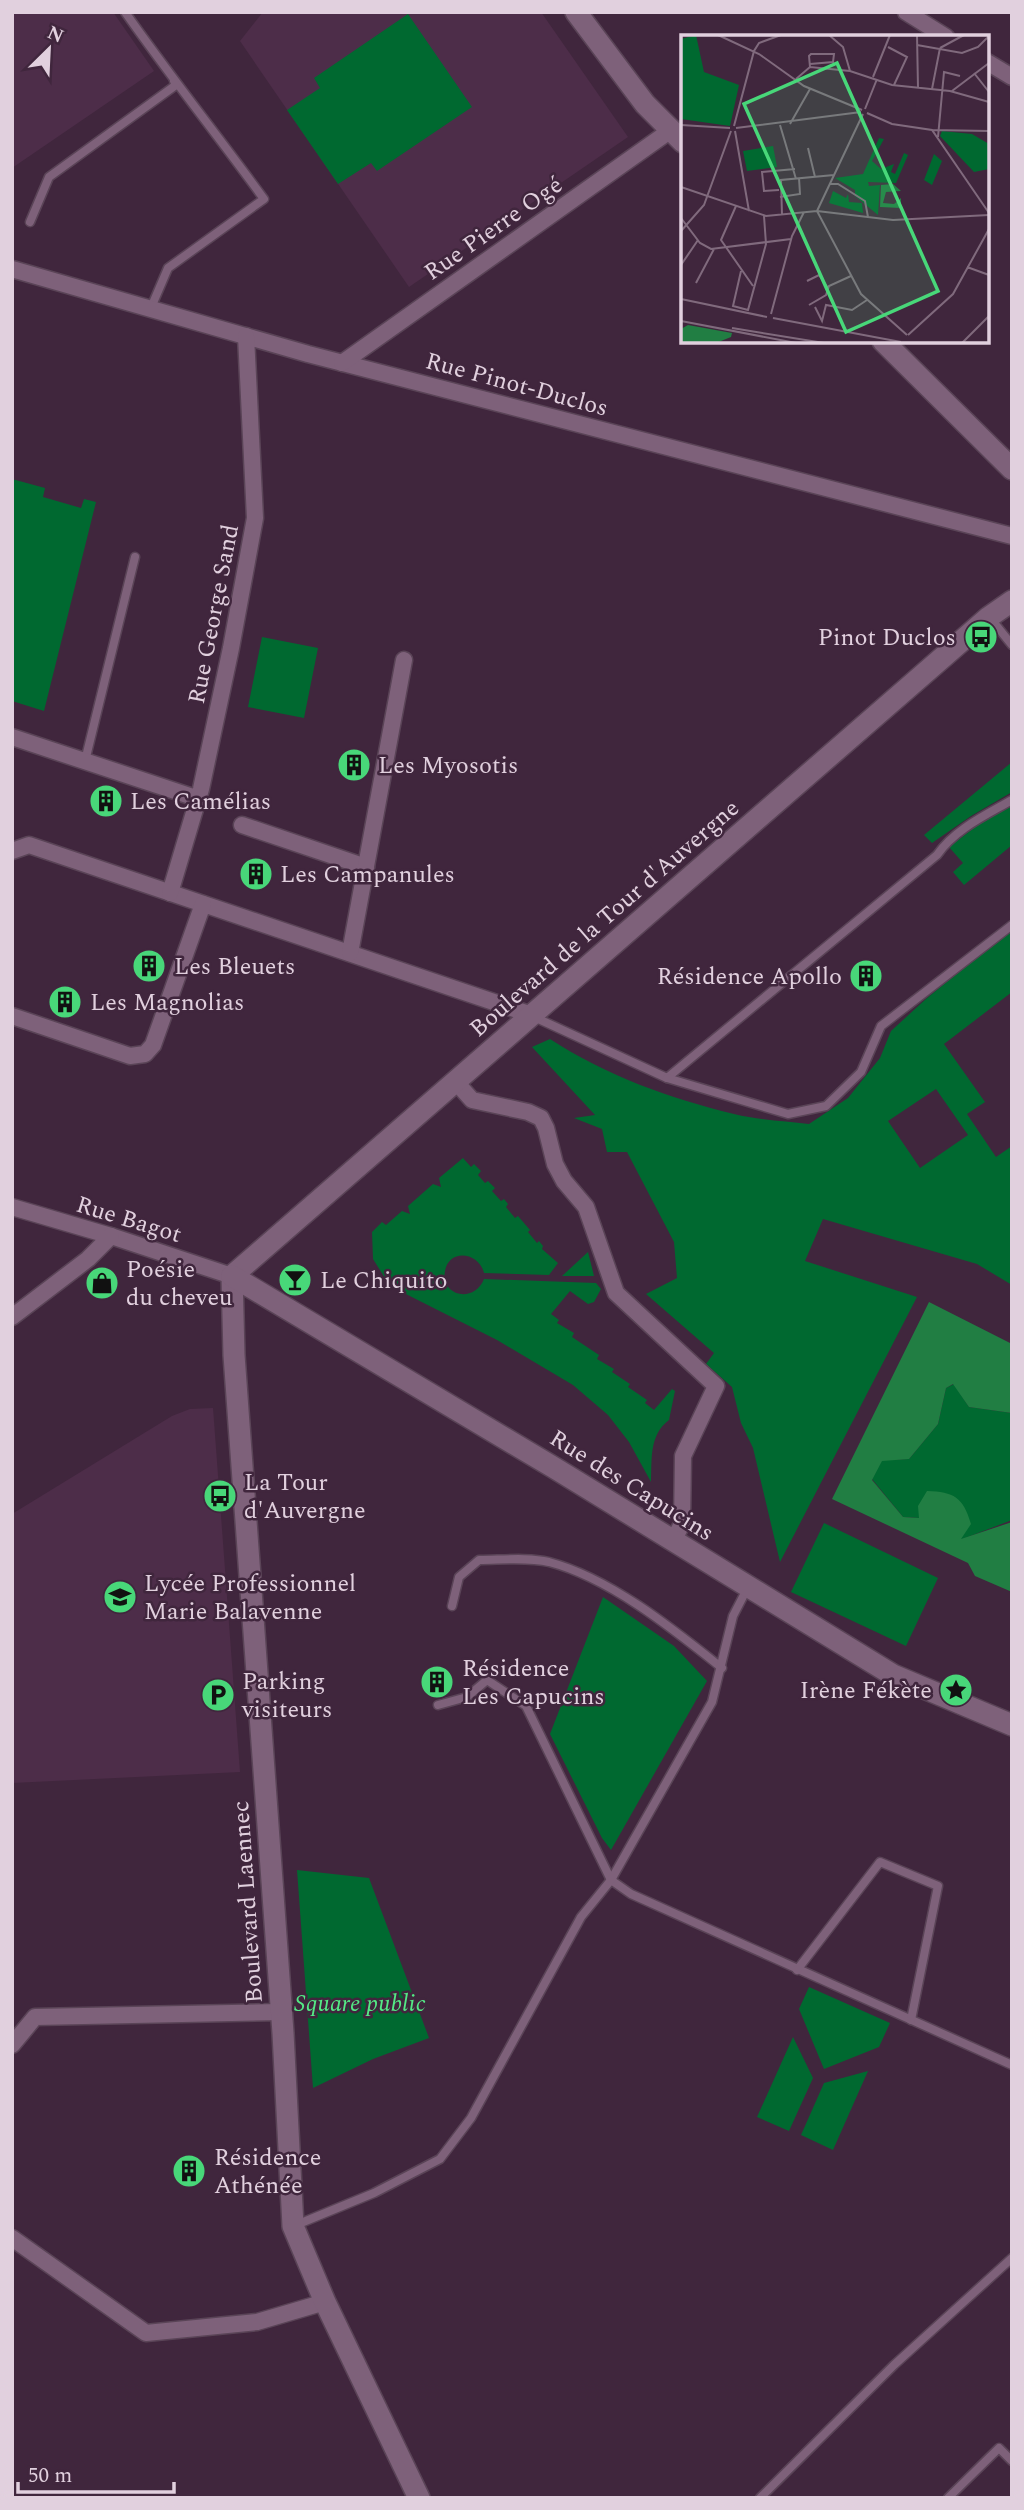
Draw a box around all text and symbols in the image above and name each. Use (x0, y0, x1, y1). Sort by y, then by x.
north arrow (14, 14, 84, 84)
text: N (42, 18, 68, 51)
inset map (681, 35, 989, 343)
street label: Rue Pierre Ogé (417, 168, 570, 290)
street label: Rue Pinot-Duclos (421, 343, 612, 427)
street label: Rue George Sand (179, 521, 249, 707)
bus stop icon: Pinot Duclos (962, 618, 1000, 656)
place label: Pinot Duclos (818, 620, 956, 656)
building icon: Les Myosotis (335, 746, 373, 784)
place label: Les Myosotis (378, 748, 518, 784)
building icon: Les Camélias (87, 782, 125, 820)
place label: Les Camélias (130, 784, 271, 820)
street label: Boulevard de la Tour d'Auvergne (462, 791, 748, 1046)
building icon: Les Campanules (237, 855, 275, 893)
place label: Les Campanules (280, 857, 455, 893)
building icon: Les Bleuets (130, 947, 168, 985)
place label: Les Bleuets (174, 949, 295, 985)
building icon: Résidence Apollo (847, 957, 885, 995)
place label: Résidence Apollo (657, 959, 842, 995)
building icon: Les Magnolias (46, 983, 84, 1021)
place label: Les Magnolias (90, 985, 244, 1021)
street label: Rue Bagot (71, 1187, 186, 1253)
place label: Poésie du cheveu (126, 1252, 233, 1316)
bar icon: Le Chiquito (276, 1261, 314, 1299)
place label: Le Chiquito (320, 1263, 447, 1299)
shop icon: Poésie du cheveu (83, 1264, 121, 1302)
street label: Rue des Capucins (542, 1421, 721, 1551)
place label: La Tour d'Auvergne (244, 1465, 366, 1529)
bus stop icon: La Tour d'Auvergne (201, 1477, 239, 1515)
place label: Lycée Professionnel Marie Balavenne (144, 1566, 356, 1630)
school or university icon: Lycée Professionnel Marie Balavenne (101, 1578, 139, 1616)
place label: Résidence Les Capucins (462, 1651, 605, 1715)
building icon: Résidence Les Capucins (418, 1663, 456, 1701)
place label: Parking visiteurs (241, 1664, 332, 1728)
place icon: Irène Fékète (937, 1671, 975, 1709)
place label: Irène Fékète (800, 1673, 932, 1709)
parking icon: Parking visiteurs (199, 1676, 237, 1714)
street label: Boulevard Laennec (223, 1799, 273, 2004)
park label: Square public (294, 1986, 426, 2022)
place label: Résidence Athénée (214, 2140, 321, 2204)
building icon: Résidence Athénée (170, 2152, 208, 2190)
scale bar (18, 2450, 173, 2494)
text: 50 m (28, 2460, 72, 2492)

